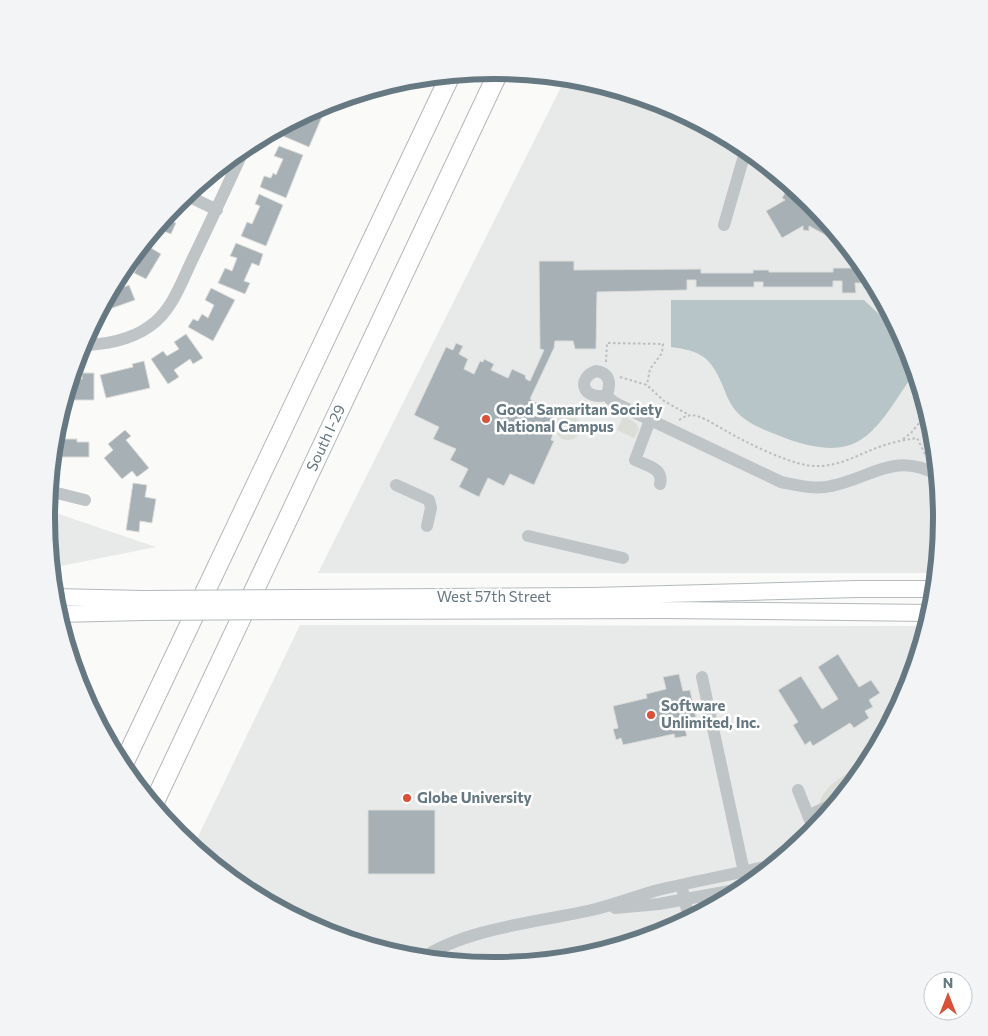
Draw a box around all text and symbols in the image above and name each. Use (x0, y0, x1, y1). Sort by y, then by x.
place label: Good Samaritan Society National Campus (496, 400, 663, 435)
street label: South I-29 (302, 401, 348, 474)
marker: Good Samaritan Society National Campus (480, 413, 492, 425)
street label: West 57th Street (437, 587, 551, 605)
place label: Software Unlimited, Inc. (661, 696, 760, 731)
marker: Software Unlimited, Inc. (645, 709, 657, 721)
place label: Globe University (417, 788, 533, 806)
marker: Globe University (401, 792, 413, 804)
north arrow (923, 971, 973, 1021)
text: N (943, 974, 953, 991)

